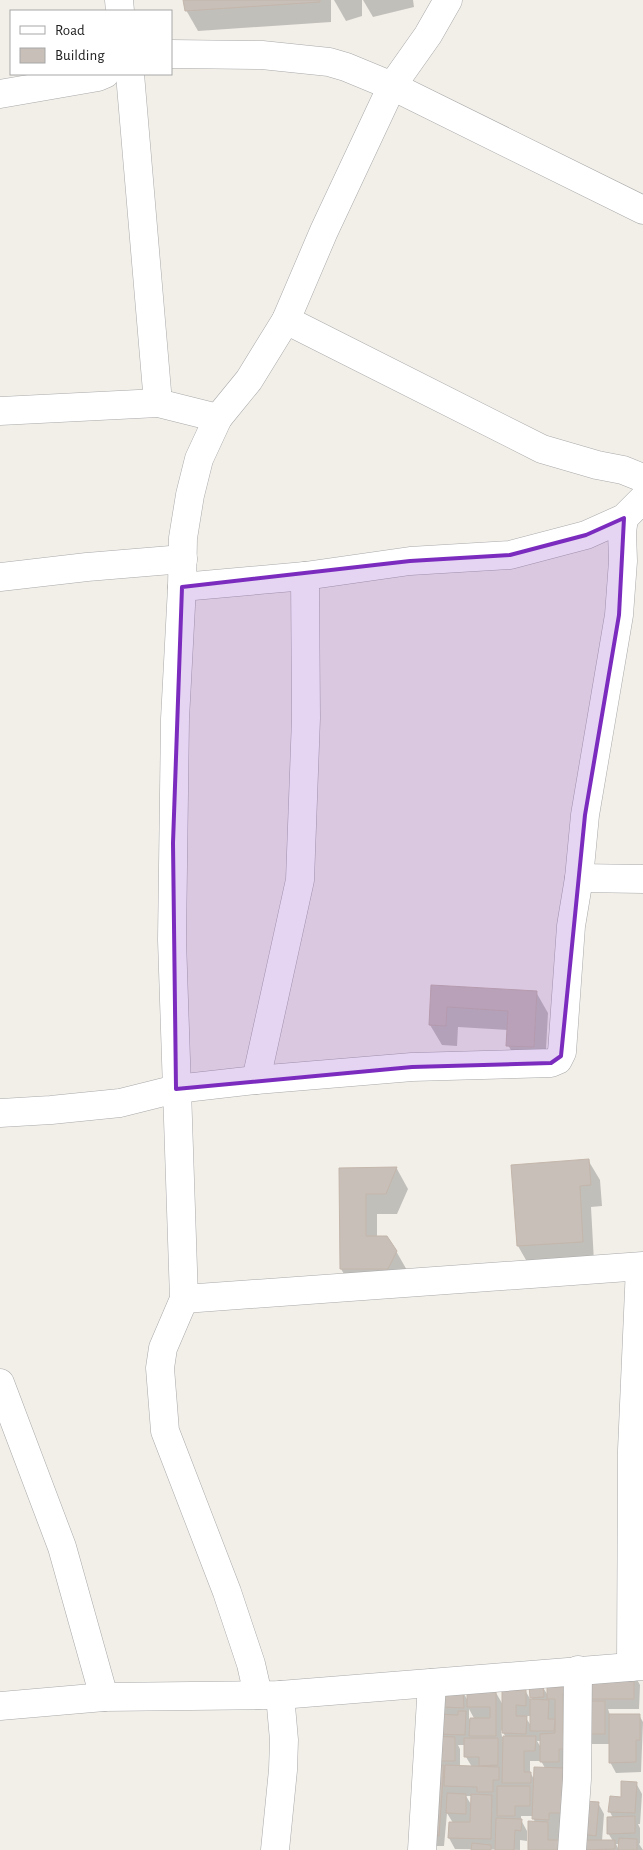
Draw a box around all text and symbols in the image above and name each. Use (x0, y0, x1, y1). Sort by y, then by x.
legend (10, 10, 172, 75)
text: Road (55, 23, 85, 38)
text: Building (55, 48, 105, 63)

